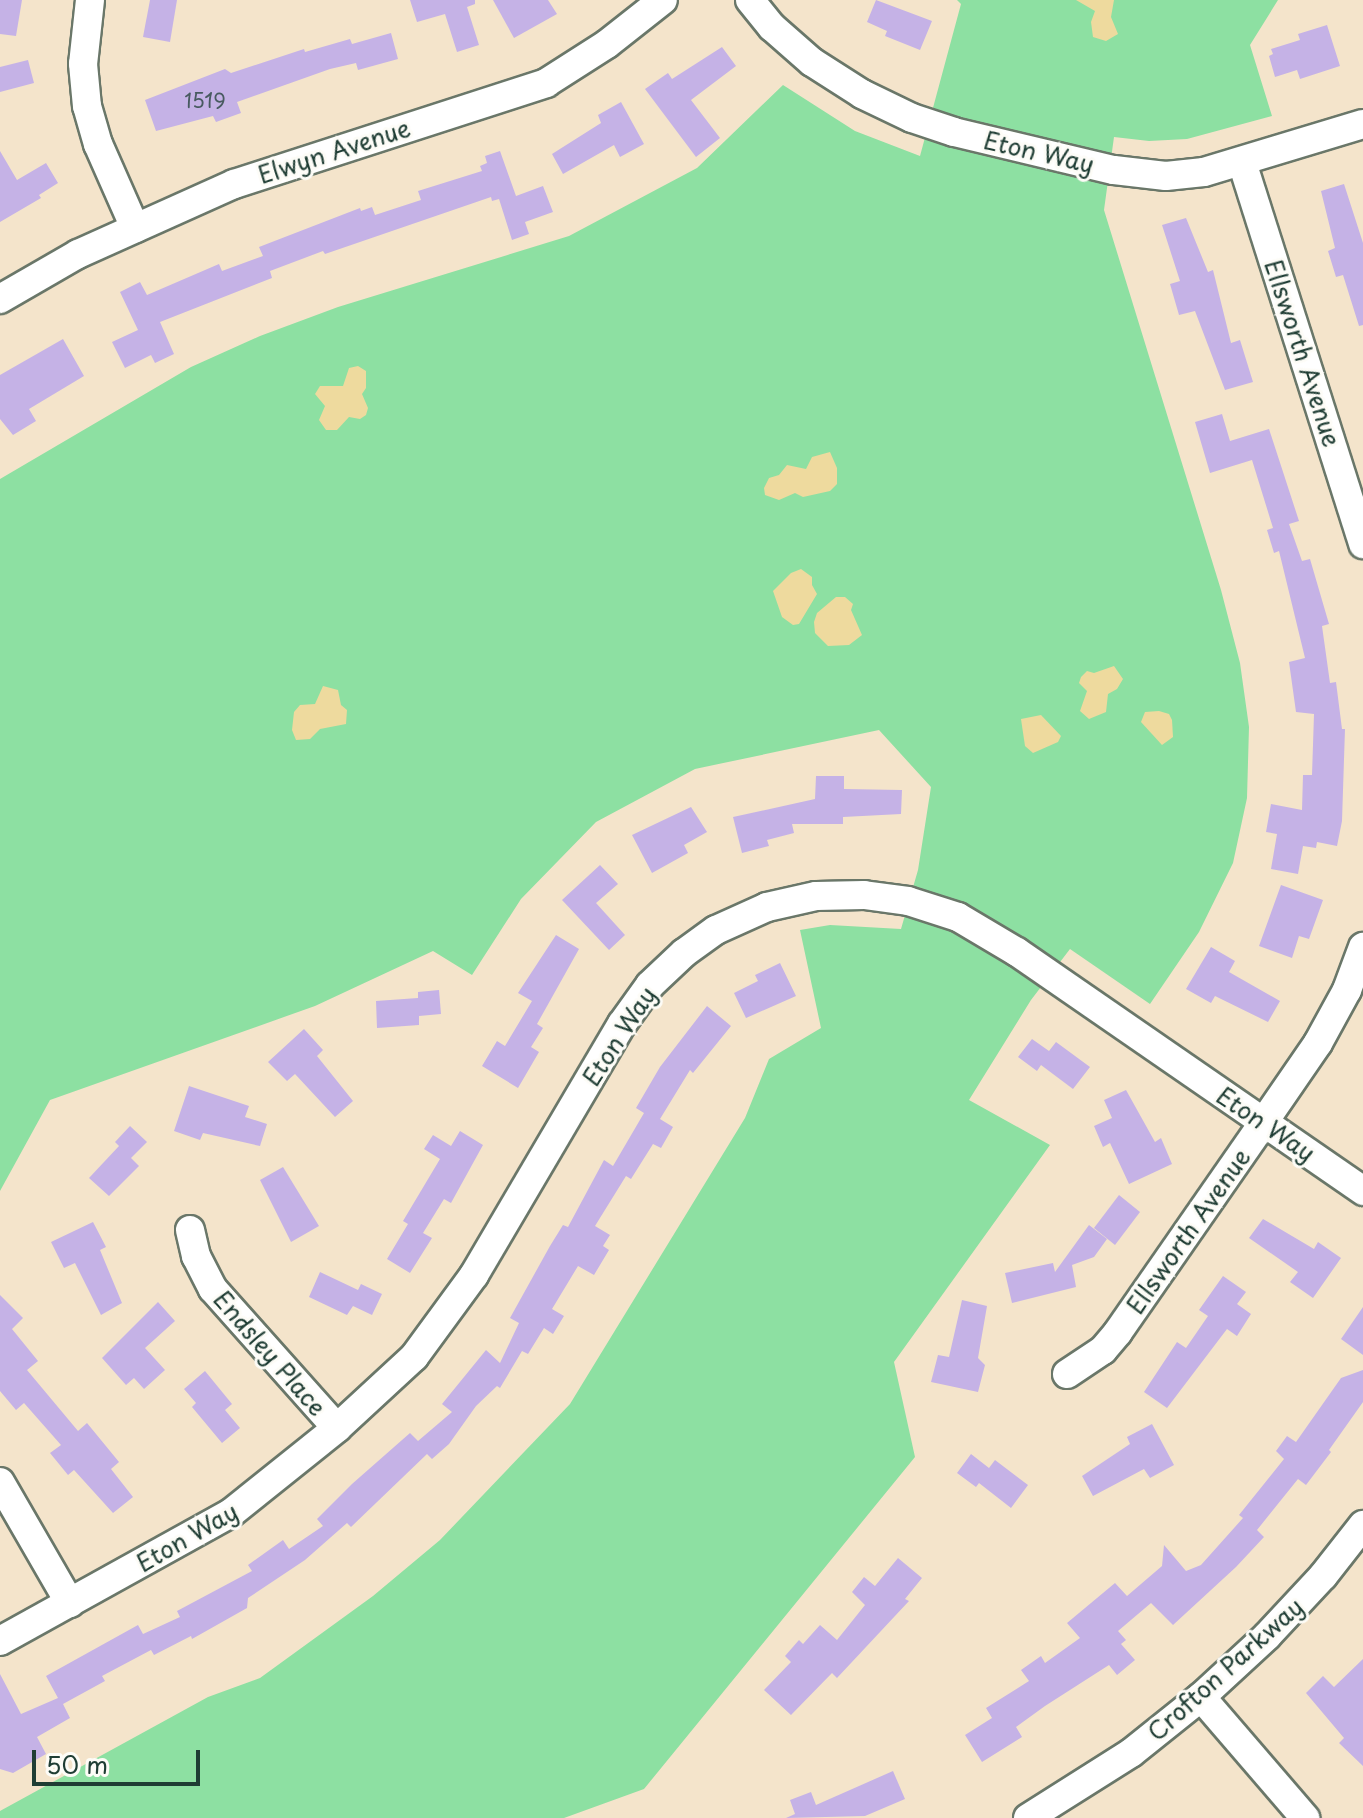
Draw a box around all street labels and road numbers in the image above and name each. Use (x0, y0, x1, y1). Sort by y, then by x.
street label: Elwyn Avenue (254, 113, 414, 189)
street label: Eton Way (981, 125, 1097, 179)
street label: Ellsworth Avenue (1259, 255, 1347, 451)
street label: Eton Way (576, 981, 662, 1091)
street label: Eton Way (1211, 1081, 1321, 1167)
street label: Ellsworth Avenue (1120, 1142, 1256, 1320)
street label: Endsley Place (207, 1284, 333, 1422)
street label: Eton Way (131, 1497, 243, 1577)
street label: Crofton Parkway (1141, 1591, 1309, 1747)

